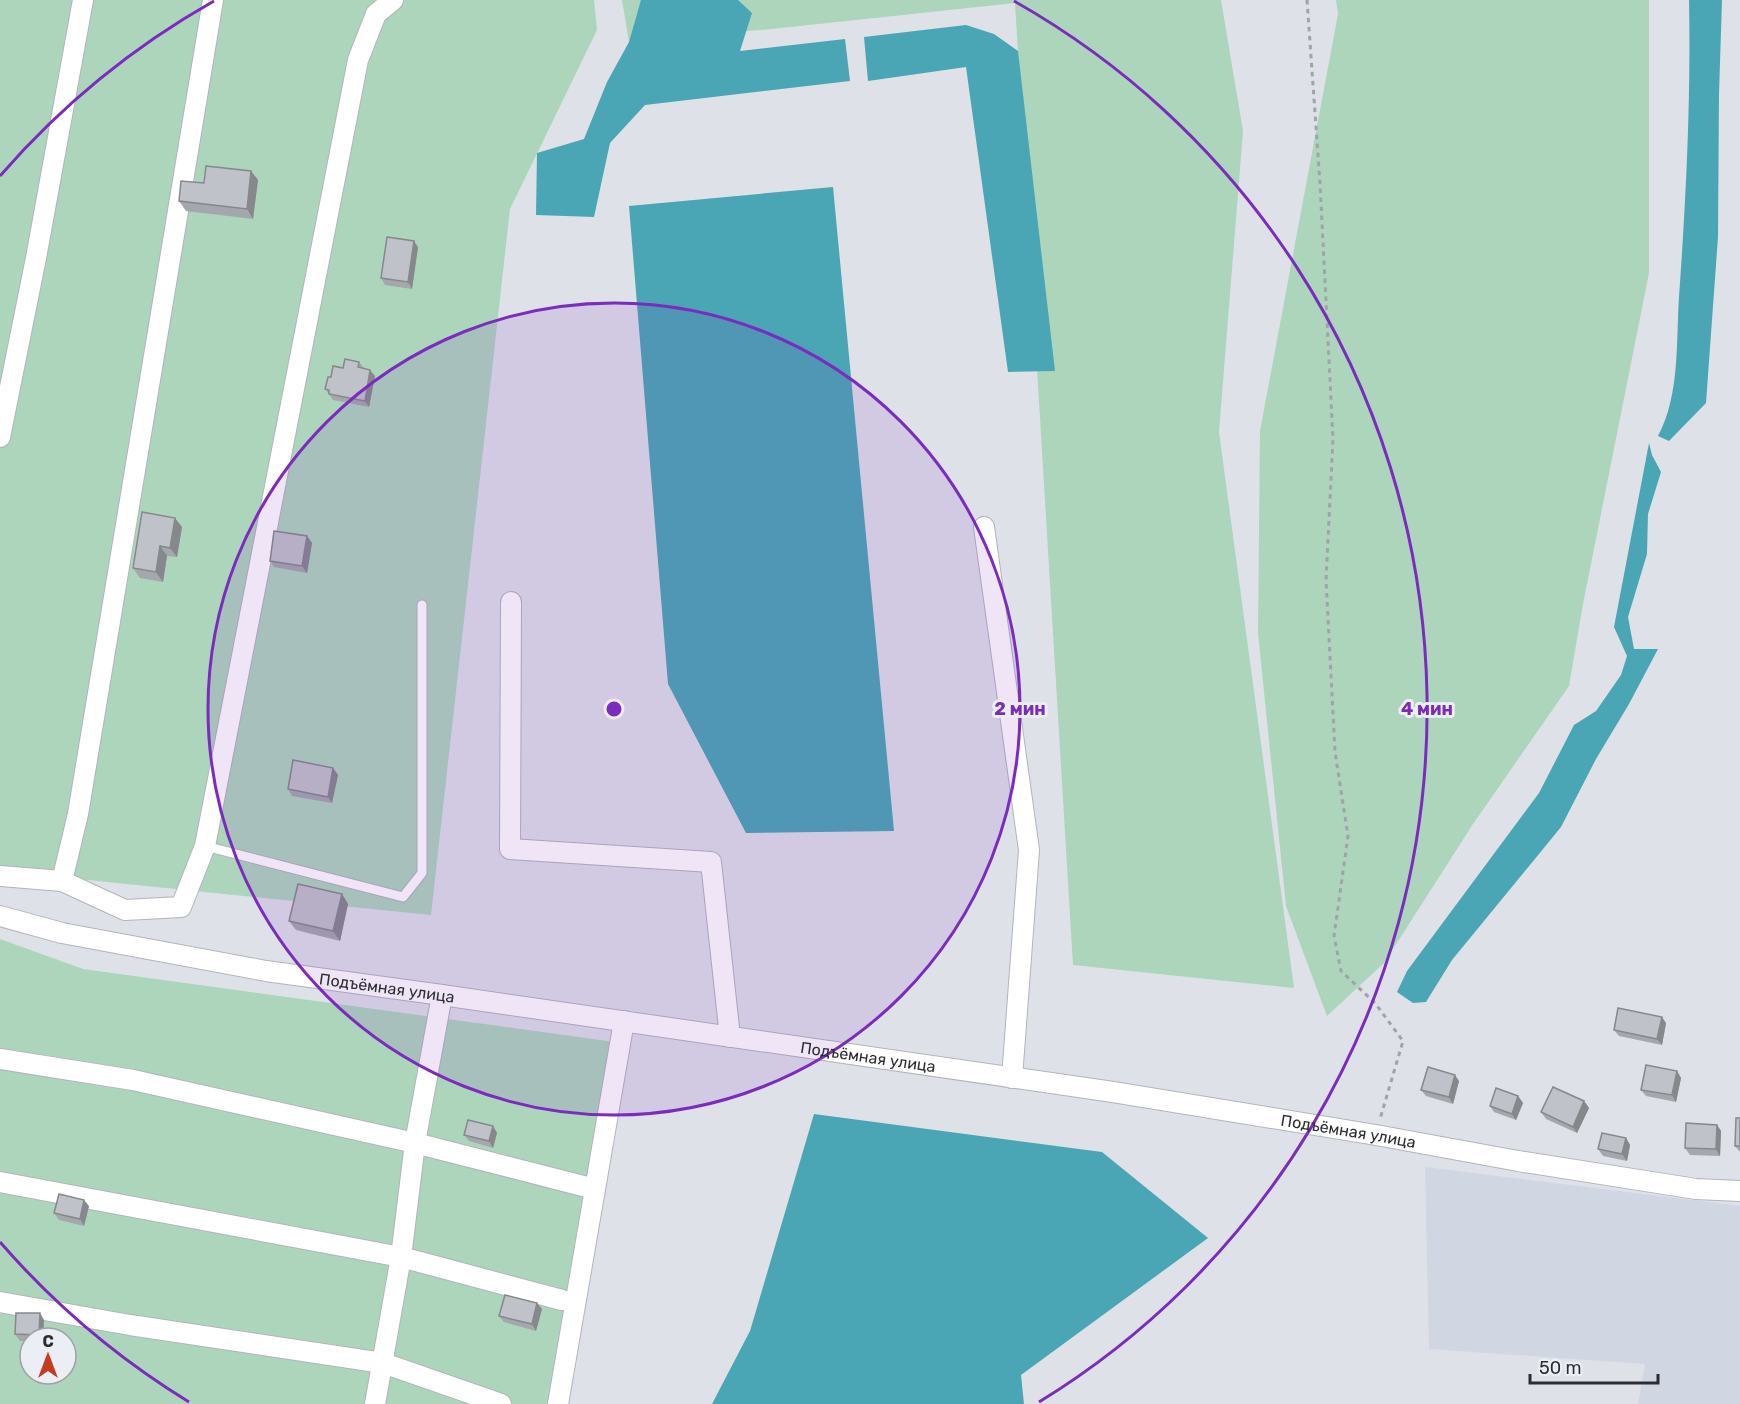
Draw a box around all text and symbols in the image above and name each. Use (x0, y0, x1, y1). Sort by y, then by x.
text: 2 мин (994, 698, 1046, 720)
text: 4 мин (1401, 698, 1453, 720)
centre of rings (604, 699, 624, 719)
street label: Подъёмная улица (318, 969, 456, 1007)
street label: Подъёмная улица (799, 1038, 937, 1076)
street label: Подъёмная улица (1279, 1111, 1417, 1152)
north arrow (18, 1326, 78, 1386)
text: С (42, 1332, 54, 1351)
scale bar (1530, 1347, 1658, 1385)
text: 50 m (1539, 1357, 1582, 1379)

